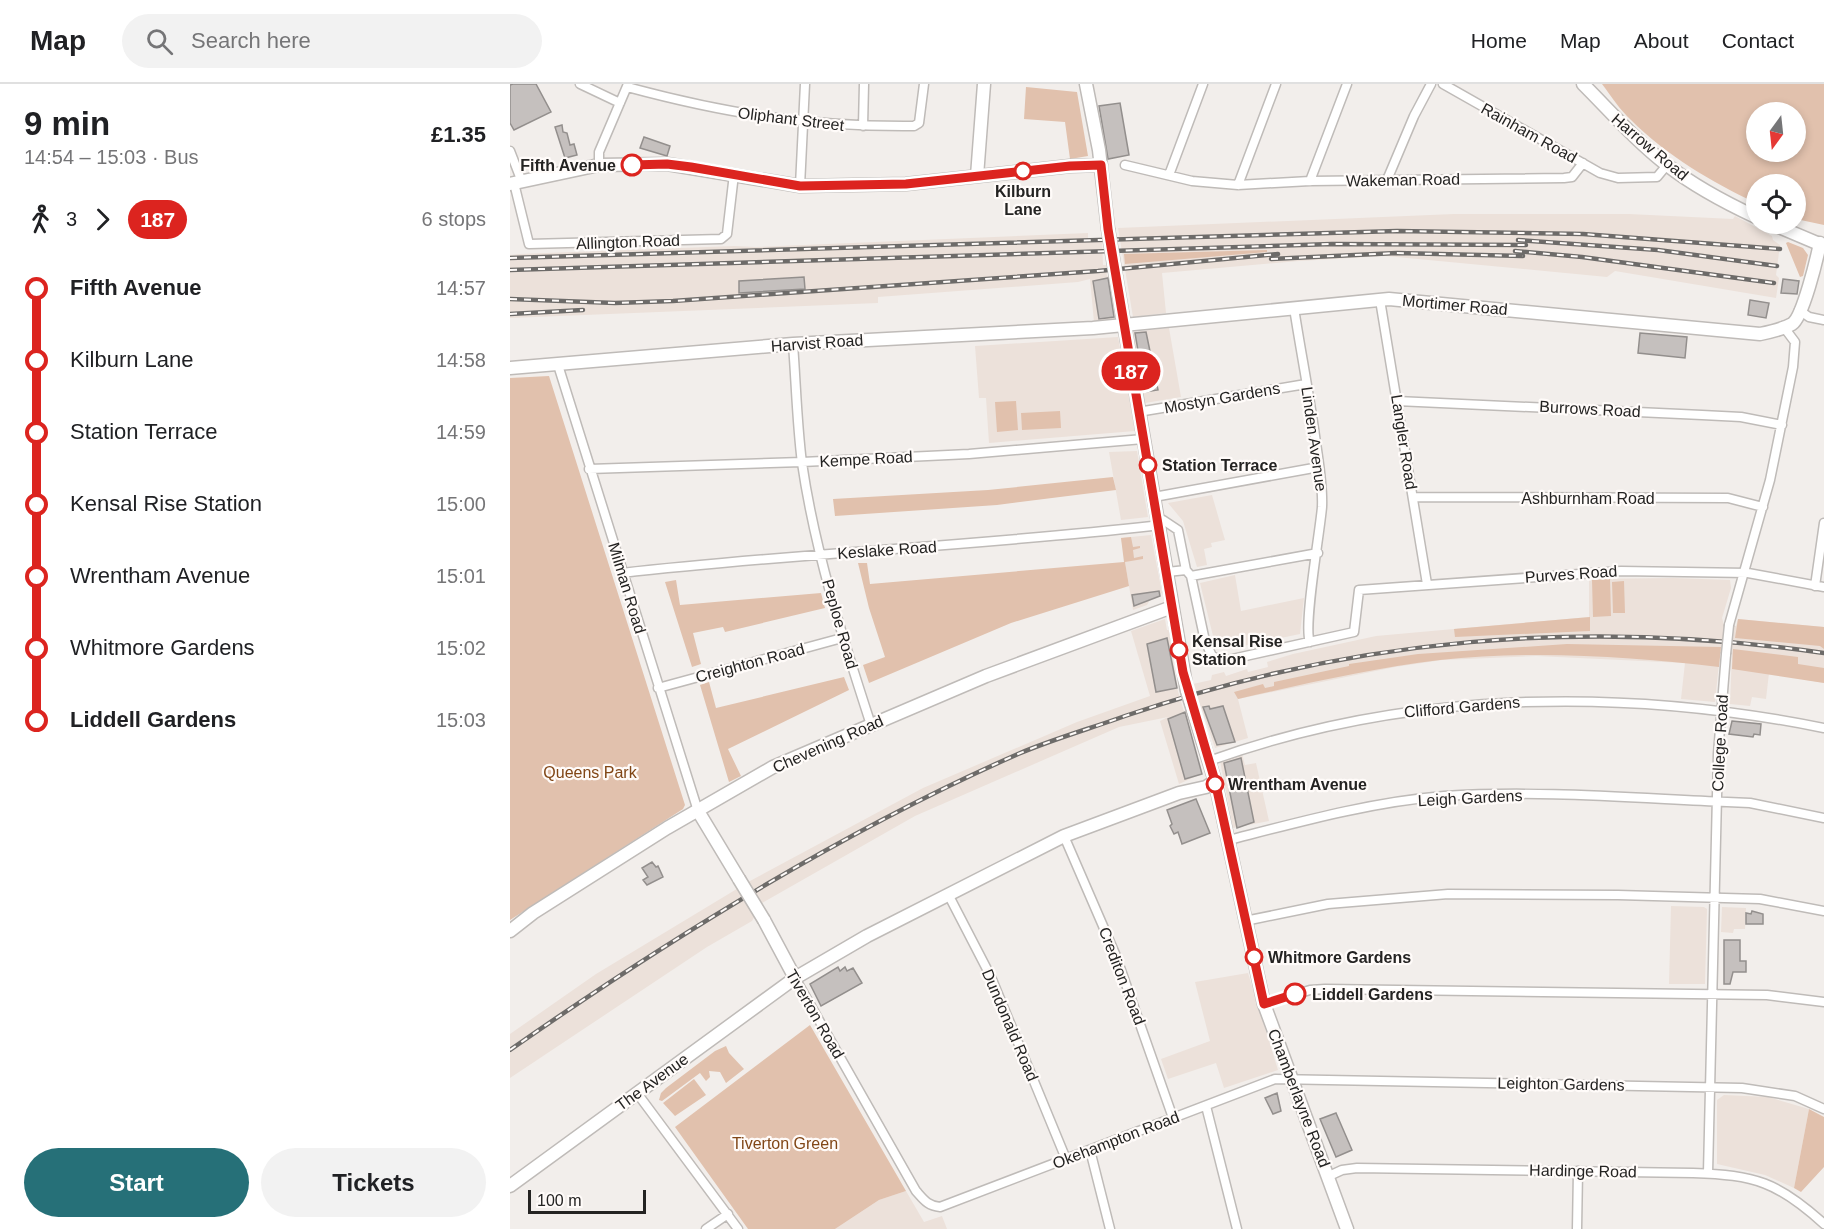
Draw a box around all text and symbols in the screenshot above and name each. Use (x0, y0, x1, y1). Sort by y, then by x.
search box (122, 14, 542, 68)
text: Map (30, 25, 86, 56)
icon: search (143, 25, 176, 58)
text: Search here (191, 28, 311, 53)
text: Home (1471, 29, 1527, 52)
text: Map (1560, 29, 1601, 52)
text: About (1634, 29, 1689, 52)
text: Contact (1722, 29, 1794, 52)
street label: Rainham Road (1478, 100, 1580, 166)
north arrow (1746, 102, 1806, 162)
map controls (1746, 102, 1806, 234)
street label: Oliphant Street (737, 104, 846, 134)
text: 9 min (24, 105, 110, 142)
street label: Harrow Road (1608, 110, 1692, 184)
text: £1.35 (431, 122, 486, 147)
text: 14:54 – 15:03 · Bus (24, 146, 199, 168)
marker: Fifth Avenue (621, 154, 643, 176)
place label: Fifth Avenue (520, 157, 616, 174)
marker: Kilburn Lane (1014, 162, 1032, 180)
street label: Wakeman Road (1346, 171, 1460, 189)
button: locate (1746, 174, 1806, 234)
place label: Kilburn Lane (995, 183, 1051, 218)
icon: walk (24, 203, 57, 236)
icon: forward (86, 203, 119, 236)
text: 3 (66, 208, 77, 230)
text: 187 (140, 208, 175, 231)
text: 6 stops (422, 208, 486, 230)
street label: Allington Road (576, 232, 680, 252)
text: Fifth Avenue (70, 275, 202, 300)
text: 14:57 (436, 277, 486, 299)
street label: Mortimer Road (1402, 292, 1508, 318)
street label: Harvist Road (770, 331, 864, 355)
text: Kilburn Lane (70, 347, 194, 372)
text: 14:58 (436, 349, 486, 371)
line badge: 187 (1096, 352, 1166, 390)
text: 187 (1113, 360, 1149, 383)
street label: Mostyn Gardens (1163, 379, 1281, 417)
street label: Linden Avenue (1298, 386, 1330, 493)
street label: Langler Road (1388, 393, 1420, 491)
street label: Burrows Road (1539, 398, 1641, 420)
text: Station Terrace (70, 419, 218, 444)
text: 14:59 (436, 421, 486, 443)
street label: Kempe Road (819, 448, 913, 470)
marker: Station Terrace (1139, 456, 1157, 474)
place label: Station Terrace (1162, 457, 1277, 474)
street label: Ashburnham Road (1521, 490, 1655, 507)
text: Kensal Rise Station (70, 491, 262, 516)
text: 15:00 (436, 493, 486, 515)
street label: Keslake Road (837, 538, 937, 562)
street label: Milman Road (605, 540, 649, 636)
street label: Purves Road (1524, 562, 1618, 586)
text: Wrentham Avenue (70, 563, 250, 588)
text: 15:01 (436, 565, 486, 587)
street label: Peploe Road (819, 577, 861, 671)
place label: Kensal Rise Station (1192, 633, 1283, 668)
text: Whitmore Gardens (70, 635, 255, 660)
text: 15:02 (436, 637, 486, 659)
street label: Creighton Road (694, 640, 806, 686)
marker: Kensal Rise Station (1170, 641, 1188, 659)
street label: Clifford Gardens (1403, 693, 1521, 721)
street label: College Road (1709, 694, 1731, 792)
text: Liddell Gardens (70, 707, 236, 732)
text: 15:03 (436, 709, 486, 731)
street label: Chevening Road (770, 712, 886, 776)
park label: Queens Park (543, 764, 638, 781)
marker: Wrentham Avenue (1206, 775, 1224, 793)
place label: Wrentham Avenue (1228, 776, 1367, 793)
street label: Leigh Gardens (1417, 787, 1523, 809)
street label: Crediton Road (1096, 925, 1148, 1027)
marker: Whitmore Gardens (1245, 948, 1263, 966)
place label: Whitmore Gardens (1268, 949, 1411, 966)
street label: Tiverton Road (783, 966, 847, 1062)
street label: Dundonald Road (979, 966, 1041, 1084)
marker: Liddell Gardens (1284, 983, 1306, 1005)
place label: Liddell Gardens (1312, 986, 1433, 1003)
street label: Chamberlayne Road (1265, 1026, 1333, 1170)
street label: The Avenue (613, 1050, 692, 1114)
street label: Leighton Gardens (1497, 1074, 1625, 1094)
street label: Okehampton Road (1050, 1108, 1182, 1172)
park label: Tiverton Green (732, 1135, 838, 1152)
button: Start (24, 1148, 249, 1217)
button: Tickets (261, 1148, 486, 1217)
street label: Hardinge Road (1529, 1162, 1637, 1180)
scale bar (528, 1187, 646, 1214)
text: 100 m (537, 1192, 581, 1209)

